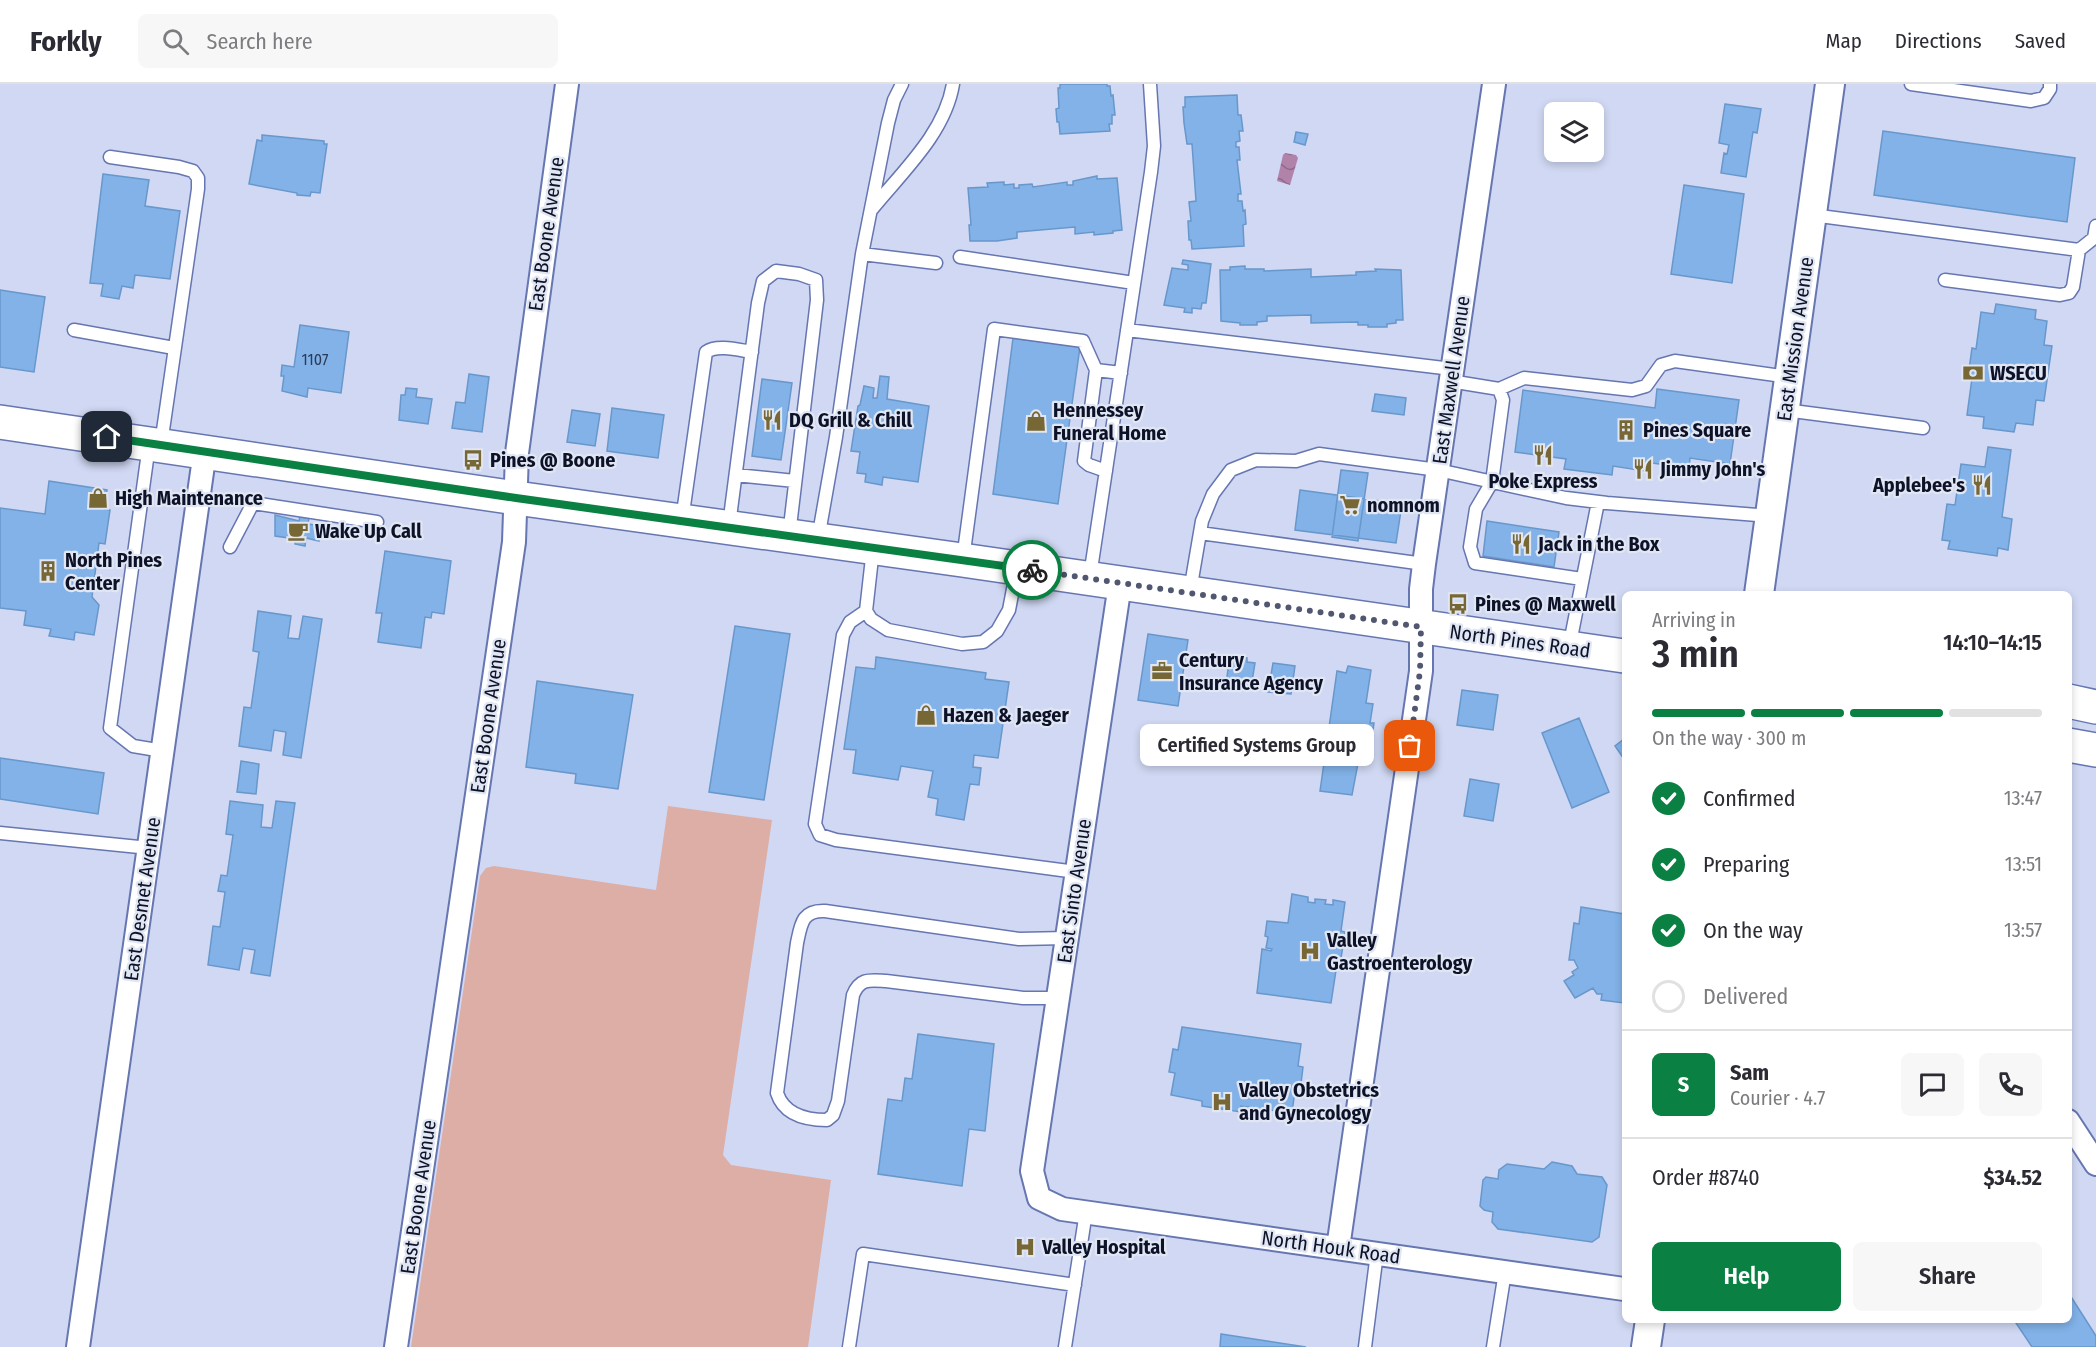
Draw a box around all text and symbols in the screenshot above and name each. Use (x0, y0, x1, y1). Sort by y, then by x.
search box (138, 14, 558, 68)
text: Forkly (30, 25, 102, 58)
icon: search (159, 25, 192, 58)
text: Search here (207, 28, 313, 55)
text: Map (1825, 28, 1862, 54)
text: Directions (1895, 28, 1982, 54)
text: Saved (2015, 28, 2066, 54)
map controls (1544, 102, 1604, 162)
button: layers (1544, 102, 1604, 162)
street label: East Boone Avenue (523, 155, 569, 313)
street label: East Mission Avenue (1772, 255, 1818, 423)
street label: East Maxwell Avenue (1427, 294, 1475, 466)
house number: 1107 (302, 350, 329, 369)
bank icon: WSECU (1961, 361, 1985, 385)
place label: WSECU (1990, 361, 2047, 385)
place label: Hennessey Funeral Home (1053, 398, 1166, 445)
restaurant icon: DQ Grill & Chill (760, 408, 784, 432)
place label: DQ Grill & Chill (789, 408, 912, 432)
shop icon: Hennessey Funeral Home (1024, 409, 1048, 433)
pin (81, 411, 132, 462)
building icon: Pines Square (1614, 418, 1638, 442)
place label: Pines Square (1643, 418, 1751, 442)
icon: home (90, 420, 123, 453)
restaurant icon: Poke Express (1531, 443, 1555, 467)
bus stop icon: Pines @ Boone (461, 448, 485, 472)
place label: Pines @ Boone (490, 448, 615, 472)
restaurant icon: Jimmy John's (1631, 457, 1655, 481)
place label: Jimmy John's (1659, 457, 1766, 481)
place label: Poke Express (1488, 469, 1598, 493)
place label: Applebee's (1872, 473, 1965, 497)
restaurant icon: Applebee's (1970, 473, 1994, 497)
shop icon: High Maintenance (86, 486, 110, 510)
place label: High Maintenance (115, 486, 263, 510)
supermarket icon: nomnom (1338, 493, 1362, 517)
place label: nomnom (1367, 493, 1440, 517)
cafe icon: Wake Up Call (286, 519, 310, 543)
place label: Wake Up Call (315, 519, 422, 543)
restaurant icon: Jack in the Box (1509, 532, 1533, 556)
place label: Jack in the Box (1537, 532, 1660, 556)
courier (1002, 540, 1062, 600)
place label: North Pines Center (65, 548, 162, 595)
icon: bike (1016, 554, 1049, 587)
building icon: North Pines Center (36, 559, 60, 583)
bus stop icon: Pines @ Maxwell (1446, 592, 1470, 616)
place label: Pines @ Maxwell (1475, 592, 1616, 616)
text: Arriving in (1652, 608, 1736, 632)
street label: North Pines Road (1448, 619, 1592, 663)
text: 14:10–14:15 (1943, 629, 2042, 656)
text: 3 min (1652, 631, 1739, 677)
street label: East Boone Avenue (465, 637, 511, 795)
place label: Century Insurance Agency (1179, 648, 1323, 695)
office icon: Century Insurance Agency (1150, 659, 1174, 683)
shop icon: Hazen & Jaeger (914, 703, 938, 727)
place label: Hazen & Jaeger (943, 703, 1069, 727)
pin (1384, 720, 1435, 771)
callout: Certified Systems Group (1140, 725, 1374, 767)
text: On the way · 300 m (1652, 726, 1806, 750)
icon: bag (1393, 729, 1426, 762)
text: Certified Systems Group (1158, 733, 1356, 757)
icon: check (1652, 782, 1685, 815)
text: Confirmed (1703, 785, 1796, 812)
text: 13:47 (2004, 786, 2042, 810)
street label: East Desmet Avenue (119, 816, 165, 982)
street label: East Sinto Avenue (1052, 817, 1096, 965)
icon: check (1652, 848, 1685, 881)
text: Preparing (1703, 851, 1789, 878)
text: 13:51 (2005, 852, 2042, 876)
icon: check (1652, 914, 1685, 947)
text: On the way (1703, 917, 1803, 944)
text: 13:57 (2004, 918, 2042, 942)
place label: Valley Gastroenterology (1326, 928, 1473, 975)
hospital icon: Valley Gastroenterology (1298, 939, 1322, 963)
text: Delivered (1703, 983, 1788, 1010)
button: chat (1901, 1053, 1964, 1116)
button: phone (1979, 1053, 2042, 1116)
text: Sam (1730, 1059, 1769, 1086)
text: S (1678, 1071, 1689, 1098)
place label: Valley Obstetrics and Gynecology (1238, 1078, 1379, 1125)
text: Courier · 4.7 (1730, 1086, 1825, 1110)
hospital icon: Valley Obstetrics and Gynecology (1210, 1090, 1234, 1114)
street label: East Boone Avenue (395, 1118, 441, 1276)
text: Order #8740 (1652, 1164, 1760, 1191)
text: $34.52 (1983, 1164, 2042, 1191)
street label: North Houk Road (1260, 1225, 1402, 1269)
hospital icon: Valley Hospital (1013, 1235, 1037, 1259)
place label: Valley Hospital (1041, 1235, 1166, 1259)
button: Help (1652, 1242, 1841, 1311)
button: Share (1853, 1242, 2042, 1311)

